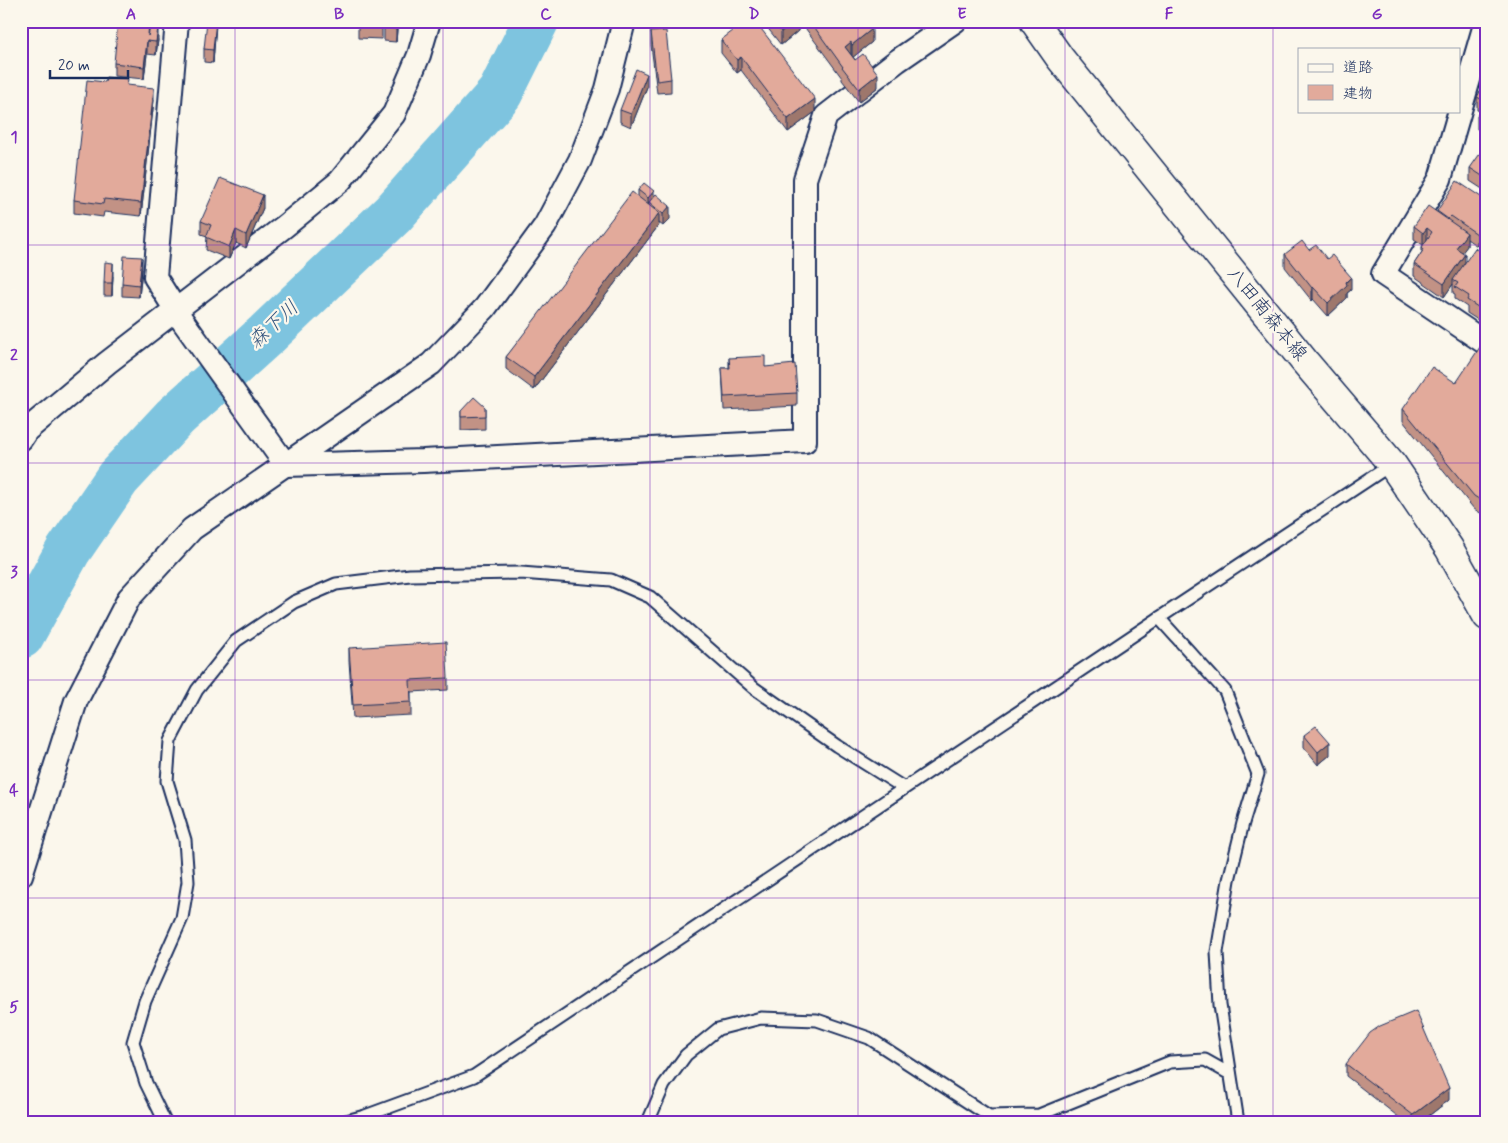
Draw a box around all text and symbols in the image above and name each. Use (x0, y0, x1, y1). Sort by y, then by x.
text: A (126, 4, 136, 25)
text: B (334, 4, 344, 25)
text: C (540, 4, 552, 25)
text: D (748, 4, 760, 25)
text: E (957, 4, 967, 25)
text: F (1165, 4, 1174, 25)
text: G (1372, 4, 1383, 25)
scale bar (50, 48, 128, 80)
legend (1298, 48, 1460, 112)
text: 20 m (58, 56, 90, 76)
text: 道路 (1343, 58, 1373, 78)
text: 建物 (1343, 84, 1373, 104)
text: 1 (10, 127, 18, 148)
street label: 八田南森本線 (1221, 262, 1313, 366)
water label: 森下川 (243, 295, 305, 355)
text: 2 (10, 345, 18, 366)
text: 3 (10, 562, 18, 583)
text: 4 (9, 780, 19, 801)
text: 5 (9, 997, 19, 1018)

